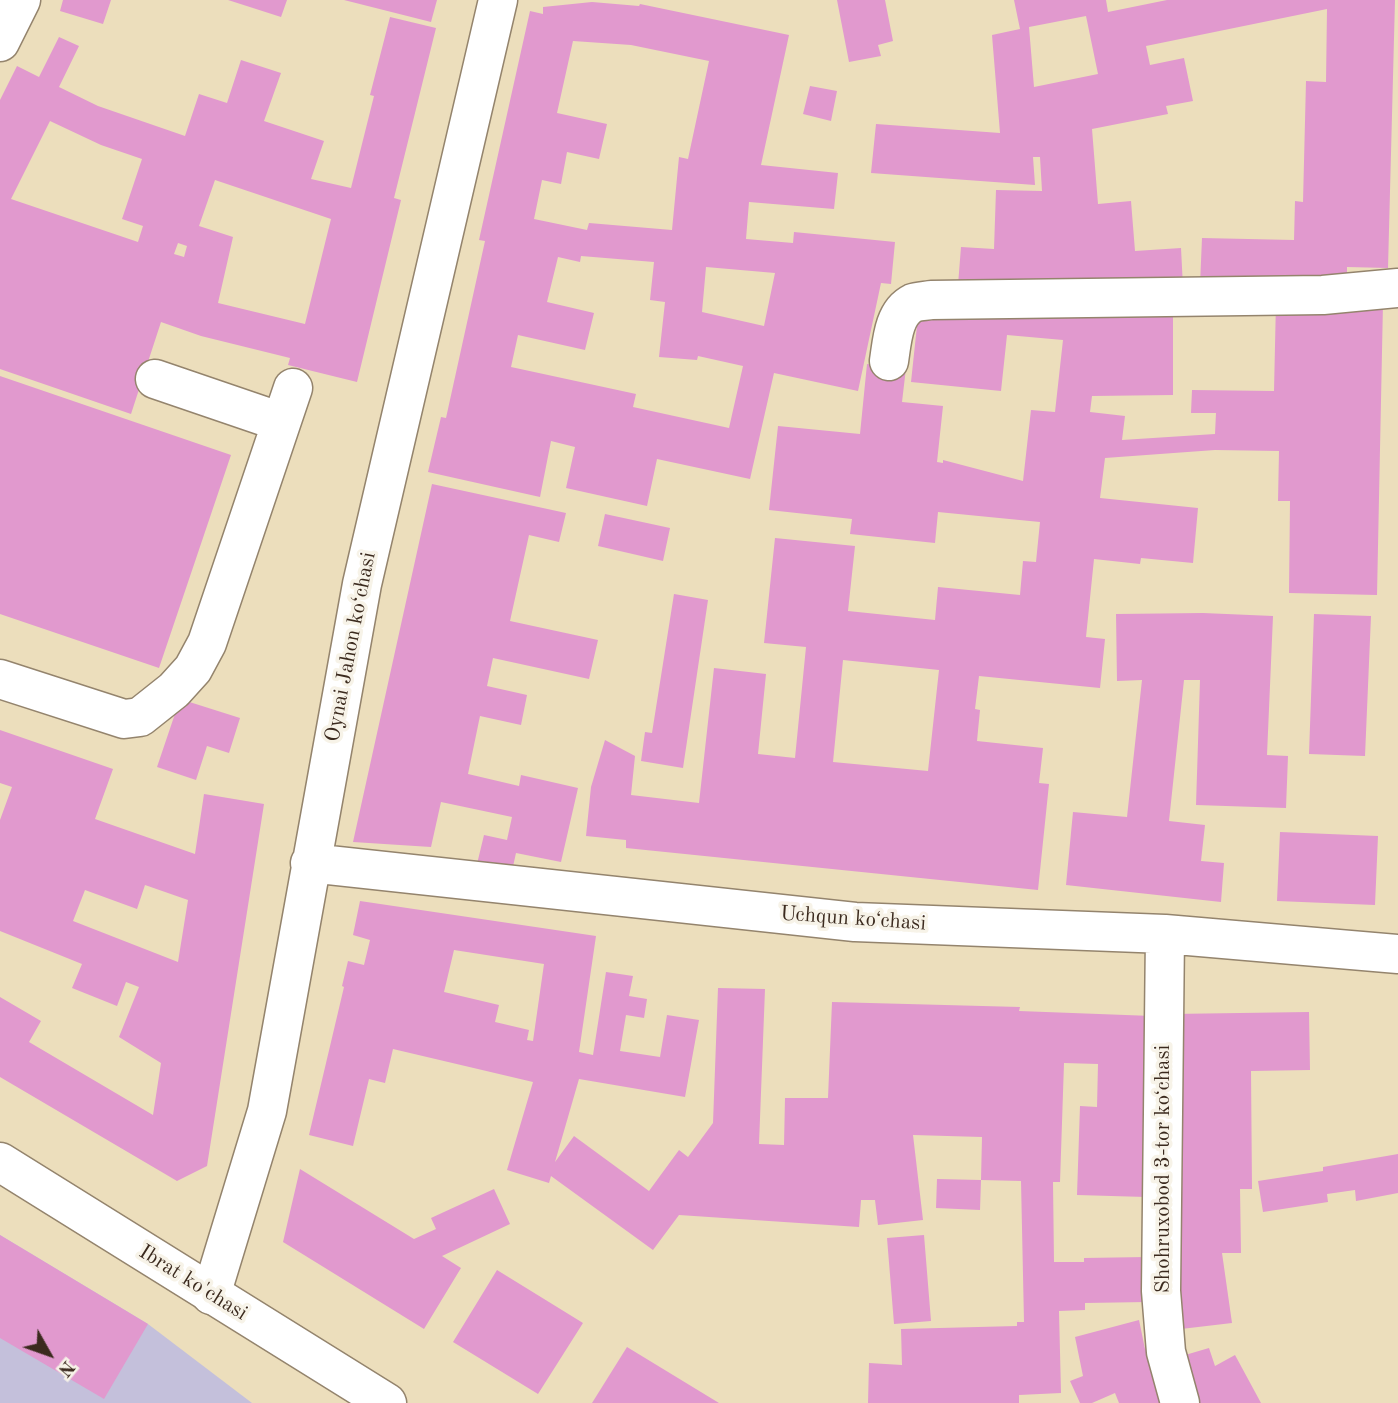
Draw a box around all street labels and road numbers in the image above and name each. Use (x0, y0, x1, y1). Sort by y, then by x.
street label: Oynai Jahon ko‘chasi (320, 550, 382, 744)
street label: Uchqun koʻchasi (779, 901, 927, 937)
street label: Shohruxobod 3-tor koʻchasi (1150, 1045, 1176, 1293)
street label: Ibrat ko'chasi (134, 1240, 252, 1326)

